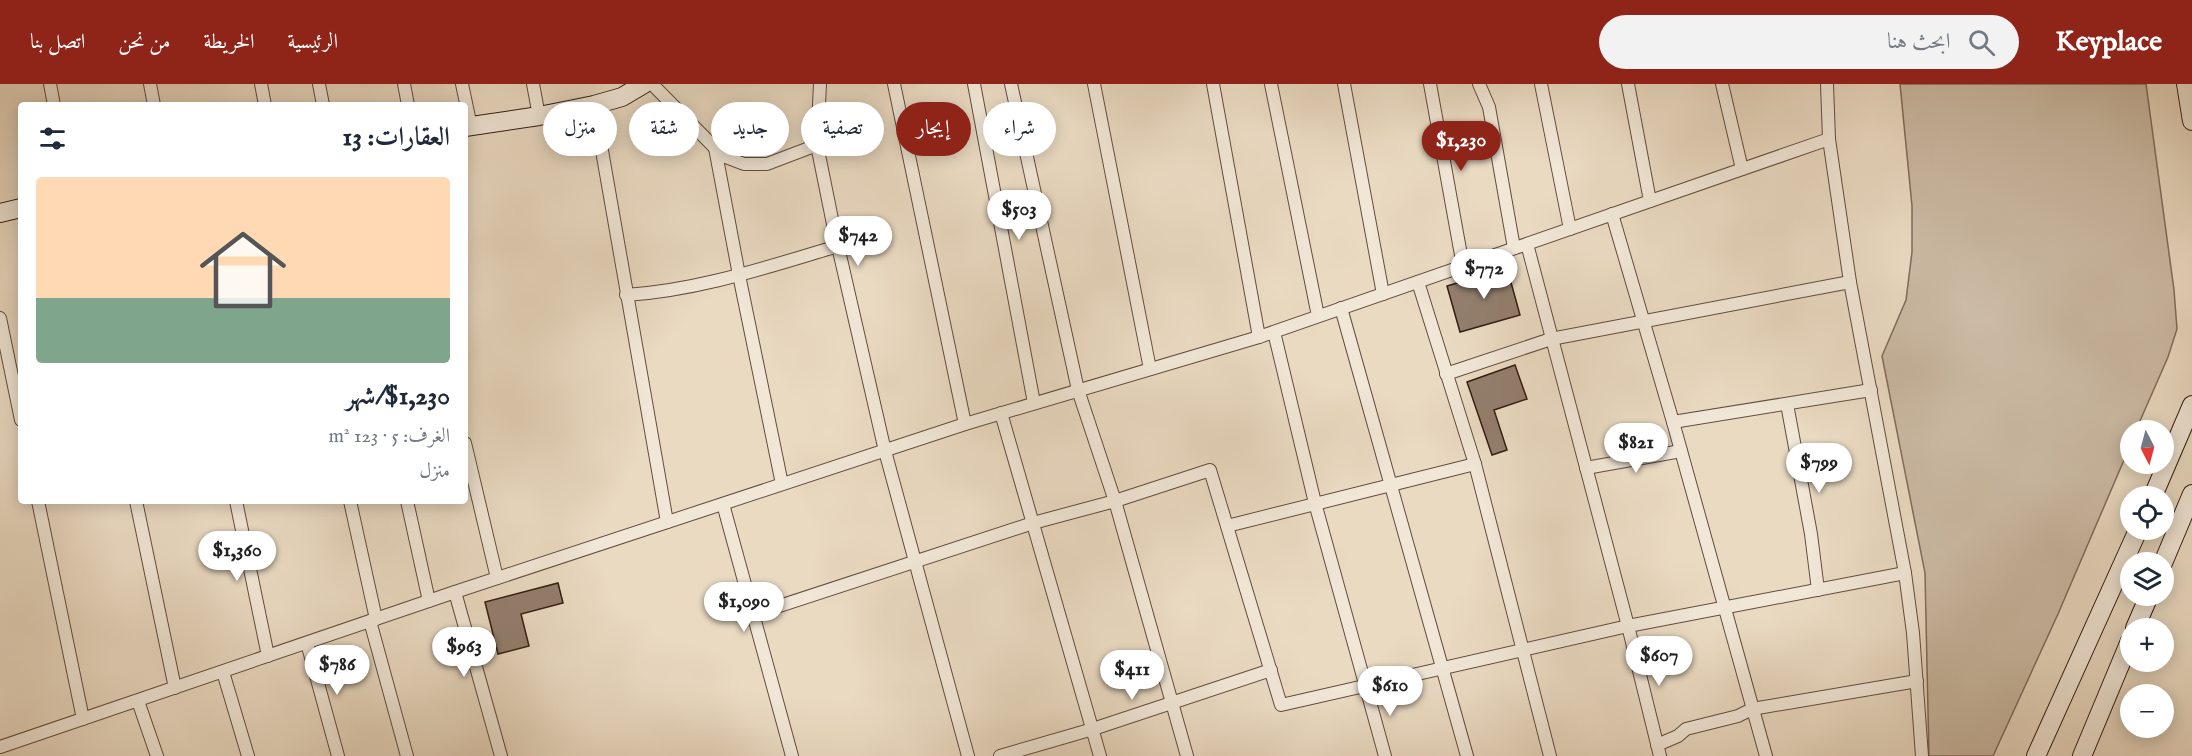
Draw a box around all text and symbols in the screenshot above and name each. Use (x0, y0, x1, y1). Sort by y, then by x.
search box (1599, 15, 2019, 69)
text: Keyplace (2055, 25, 2162, 60)
icon: search (1965, 26, 1998, 59)
text: ابحث هنا (1887, 28, 1950, 56)
text: اتصل بنا (30, 29, 85, 56)
text: من نحن (118, 29, 170, 56)
text: الخريطة (203, 29, 255, 56)
text: الرئيسية (288, 29, 338, 56)
chip: منزل (543, 102, 617, 156)
chip: شقة (629, 102, 699, 156)
chip: جديد (711, 102, 789, 156)
chip: تصفية (801, 102, 884, 156)
chip: إيجار (896, 102, 971, 156)
chip: شراء (983, 102, 1056, 156)
text: العقارات: 13 (342, 121, 450, 154)
pin: $1,230 (1412, 121, 1510, 172)
icon: filters (36, 122, 69, 155)
text: $1,230 (1436, 128, 1486, 153)
pin: $503 (983, 190, 1055, 241)
text: $503 (1001, 197, 1037, 222)
icon: home (189, 216, 297, 324)
pin: $742 (822, 216, 894, 267)
text: $742 (838, 223, 878, 248)
pin: $772 (1448, 249, 1520, 300)
text: $772 (1464, 256, 1504, 281)
text: $1,230/شهر (346, 380, 450, 413)
north arrow (2120, 420, 2174, 474)
map controls (2120, 420, 2174, 738)
pin: $821 (1600, 423, 1672, 474)
text: الغرف: 5 · 123 m² (329, 424, 450, 449)
text: $821 (1618, 430, 1654, 455)
pin: $799 (1783, 443, 1855, 494)
text: $799 (1800, 450, 1838, 475)
text: منزل (419, 459, 450, 484)
button: locate (2120, 486, 2174, 540)
pin: $1,360 (188, 531, 286, 582)
text: $1,360 (212, 538, 262, 563)
button: layers (2120, 552, 2174, 606)
pin: $1,090 (695, 582, 793, 633)
text: $1,090 (718, 589, 770, 614)
button: + (2120, 618, 2174, 672)
pin: $963 (428, 627, 500, 678)
text: $963 (446, 634, 482, 659)
pin: $607 (1623, 636, 1695, 687)
text: $607 (1640, 643, 1678, 668)
pin: $786 (301, 645, 373, 696)
pin: $411 (1096, 650, 1168, 701)
text: $786 (319, 652, 355, 677)
text: $411 (1114, 657, 1150, 682)
pin: $610 (1354, 666, 1426, 717)
text: $610 (1372, 673, 1408, 698)
button: − (2120, 684, 2174, 738)

